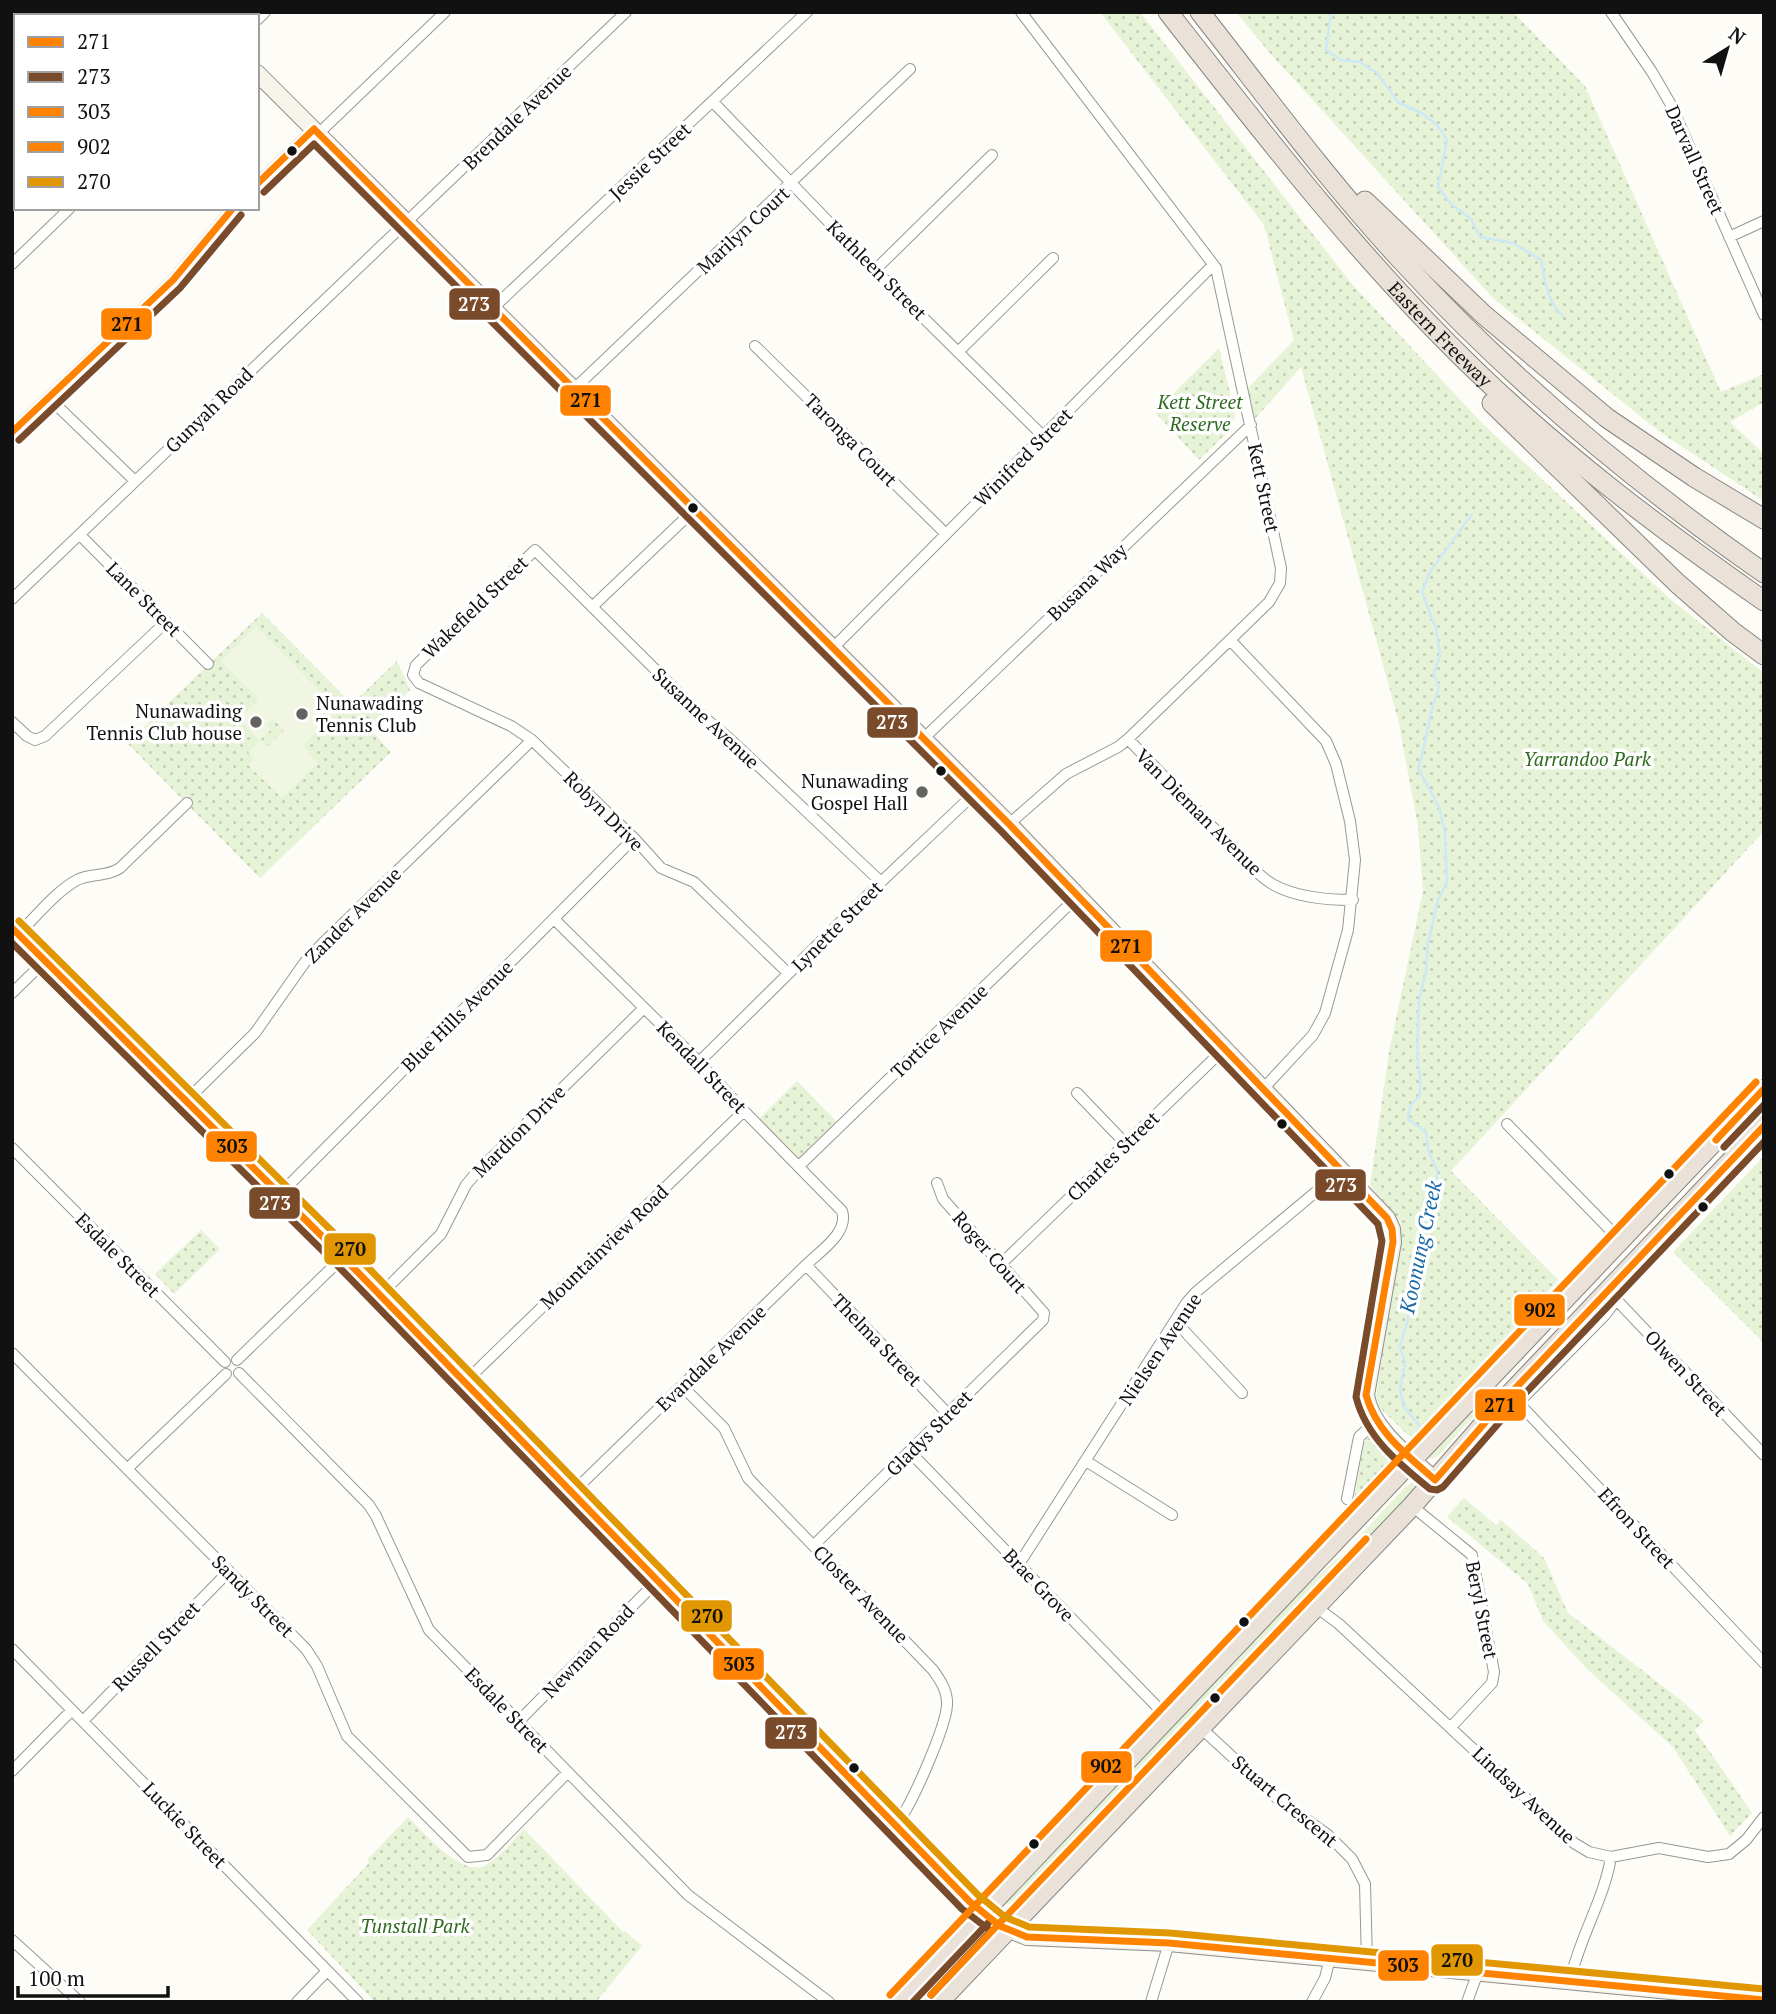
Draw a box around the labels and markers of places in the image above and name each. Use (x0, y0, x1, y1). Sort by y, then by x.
unlabelled marker (285, 144, 299, 158)
unlabelled marker (686, 501, 700, 515)
place label: Nunawading Tennis Club (316, 690, 424, 737)
place label: Nunawading Tennis Club house (87, 698, 243, 745)
marker: Nunawading Tennis Club (294, 706, 310, 722)
marker: Nunawading Tennis Club house (248, 714, 264, 730)
unlabelled marker (934, 764, 948, 778)
place label: Nunawading Gospel Hall (801, 768, 909, 815)
marker: Nunawading Gospel Hall (914, 784, 930, 800)
unlabelled marker (1275, 1117, 1289, 1131)
unlabelled marker (1662, 1167, 1676, 1181)
unlabelled marker (1696, 1200, 1710, 1214)
unlabelled marker (1237, 1615, 1251, 1629)
unlabelled marker (1208, 1691, 1222, 1705)
unlabelled marker (847, 1761, 861, 1775)
unlabelled marker (1027, 1837, 1041, 1851)

